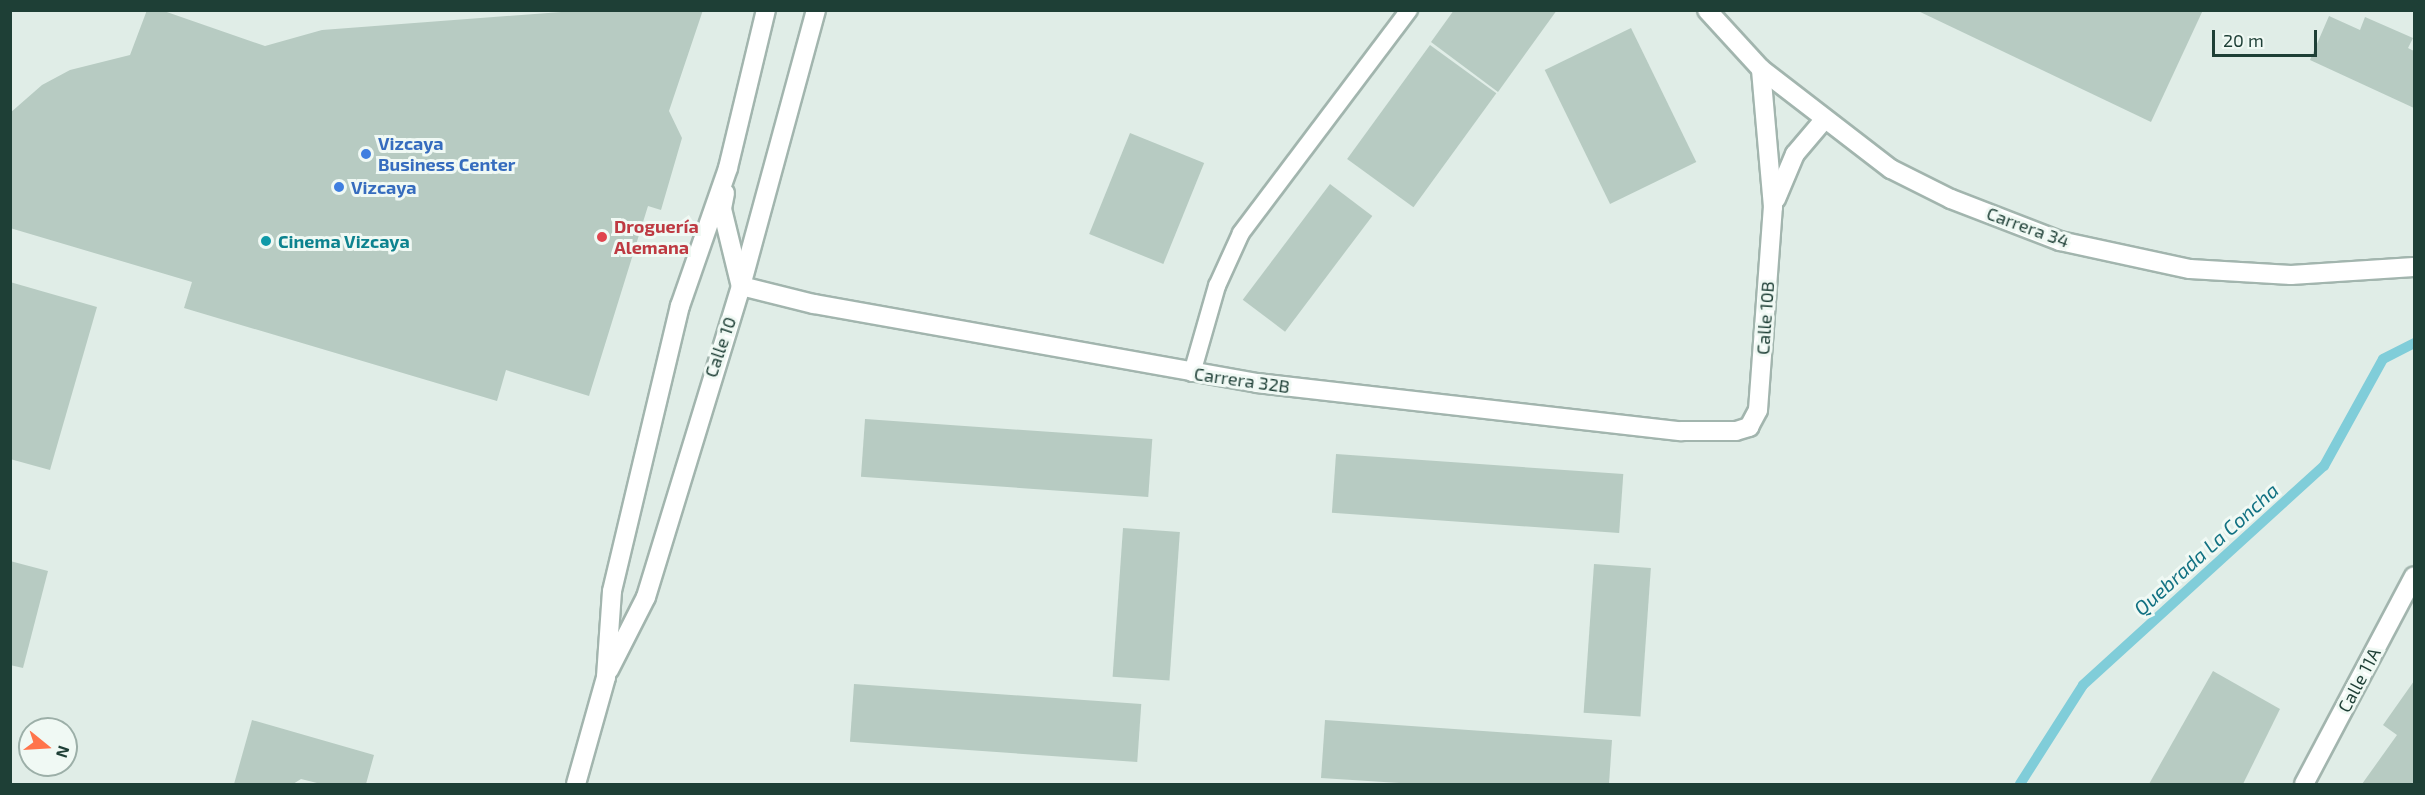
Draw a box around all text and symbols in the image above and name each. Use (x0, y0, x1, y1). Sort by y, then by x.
scale bar (2215, 18, 2320, 56)
text: 20 m (2223, 29, 2264, 51)
place label: Vizcaya Business Center (378, 133, 515, 176)
marker: Vizcaya Business Center (359, 147, 373, 161)
place label: Vizcaya (351, 176, 417, 198)
marker: Vizcaya (332, 180, 346, 194)
street label: Carrera 34 (1984, 202, 2072, 252)
place label: Droguería Alemana (614, 216, 699, 258)
place label: Cinema Vizcaya (278, 230, 410, 252)
marker: Droguería Alemana (595, 230, 609, 244)
marker: Cinema Vizcaya (259, 234, 273, 248)
street label: Calle 10B (1752, 280, 1778, 356)
street label: Calle 10 (700, 314, 740, 380)
street label: Carrera 32B (1193, 363, 1291, 397)
water label: Quebrada La Concha (2129, 478, 2283, 620)
street label: Calle 11A (2333, 644, 2385, 716)
north arrow (18, 717, 78, 777)
text: N (53, 744, 75, 761)

